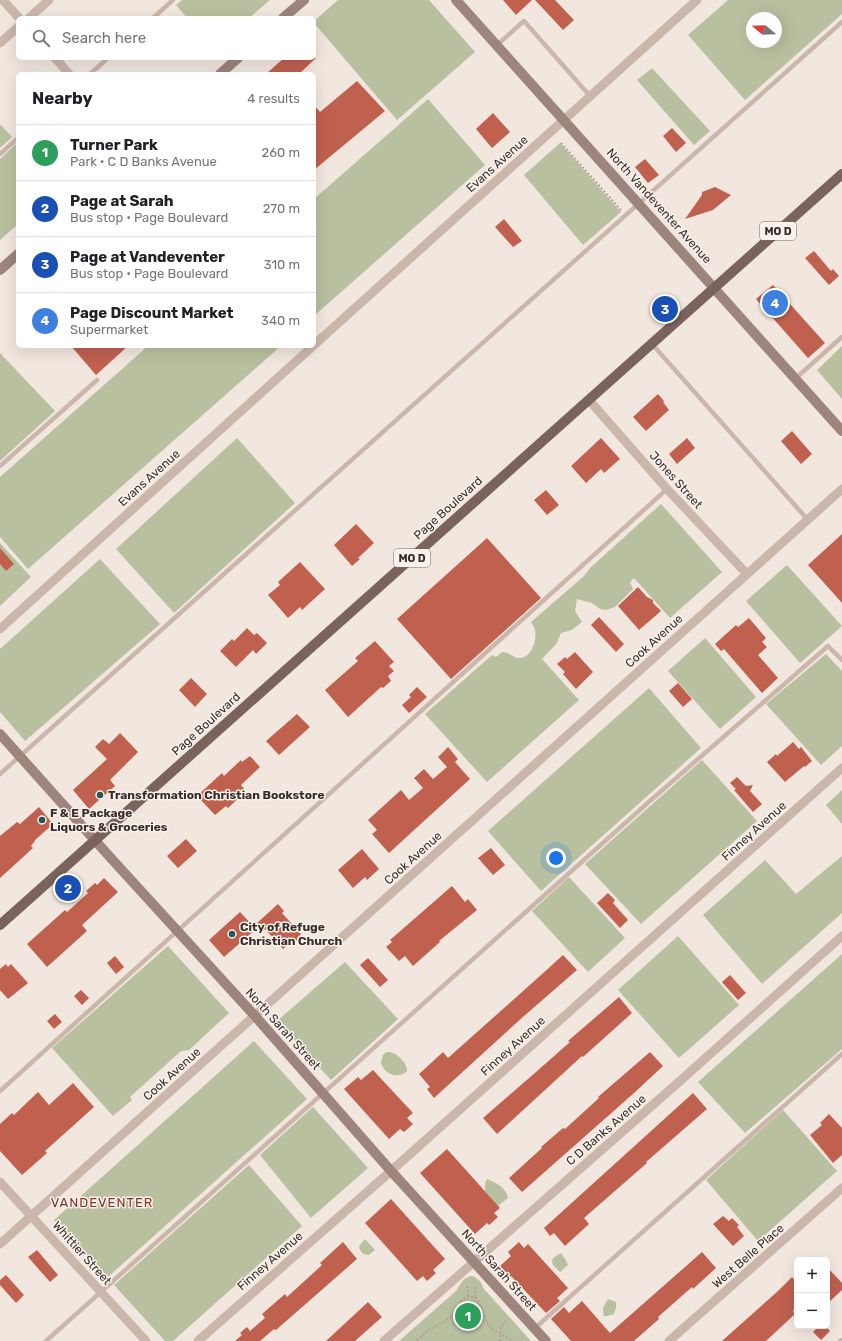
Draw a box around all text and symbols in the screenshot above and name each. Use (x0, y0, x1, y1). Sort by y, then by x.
north arrow (746, 12, 782, 48)
search box (16, 16, 316, 60)
icon: search (30, 27, 52, 49)
text: Search here (62, 29, 146, 47)
text: Nearby (32, 88, 93, 108)
text: 4 results (247, 91, 300, 106)
street label: Evans Avenue (463, 132, 531, 195)
text: Turner Park (70, 136, 158, 154)
text: 1 (42, 145, 48, 160)
text: 260 m (262, 145, 300, 160)
street label: North Vandeventer Avenue (604, 146, 715, 267)
text: Park · C D Banks Avenue (70, 154, 217, 169)
text: Page at Sarah (70, 192, 174, 210)
text: 2 (41, 201, 49, 216)
text: 270 m (263, 201, 300, 216)
text: Bus stop · Page Boulevard (70, 210, 228, 225)
road number: MO D (760, 222, 796, 240)
text: Page at Vandeventer (70, 248, 225, 266)
text: 3 (41, 257, 49, 272)
text: 310 m (264, 257, 300, 272)
text: Bus stop · Page Boulevard (70, 266, 228, 281)
pin: 4 (762, 288, 788, 318)
pin: 3 (652, 294, 678, 324)
text: Page Discount Market (70, 304, 234, 322)
text: 4 (41, 313, 49, 328)
text: 340 m (261, 313, 300, 328)
text: Supermarket (70, 322, 148, 337)
street label: Evans Avenue (115, 446, 183, 509)
street label: Jones Street (647, 448, 706, 512)
street label: Page Boulevard (411, 474, 485, 542)
road number: MO D (394, 549, 430, 567)
street label: Cook Avenue (622, 611, 686, 670)
street label: Page Boulevard (169, 690, 243, 758)
place label: Transformation Christian Bookstore (108, 788, 325, 802)
marker: Transformation Christian Bookstore (95, 790, 105, 800)
street label: Finney Avenue (719, 798, 789, 864)
place label: F & E Package Liquors & Groceries (50, 806, 168, 834)
marker: F & E Package Liquors & Groceries (37, 815, 47, 825)
street label: Cook Avenue (381, 828, 445, 887)
your location (546, 848, 566, 868)
pin: 2 (55, 873, 81, 903)
place label: City of Refuge Christian Church (240, 920, 342, 948)
marker: City of Refuge Christian Church (227, 929, 237, 939)
street label: North Sarah Street (243, 985, 323, 1073)
street label: Finney Avenue (478, 1013, 548, 1079)
street label: Cook Avenue (140, 1044, 204, 1103)
street label: C D Banks Avenue (563, 1091, 649, 1168)
district label: VANDEVENTER (51, 1195, 153, 1210)
street label: Whittier Street (50, 1218, 114, 1288)
street label: West Belle Place (709, 1221, 787, 1291)
street label: North Sarah Street (459, 1226, 539, 1314)
street label: Finney Avenue (234, 1229, 306, 1293)
map controls (794, 1257, 830, 1329)
button: + (794, 1257, 830, 1293)
button: − (794, 1293, 830, 1329)
pin: 1 (455, 1301, 481, 1331)

